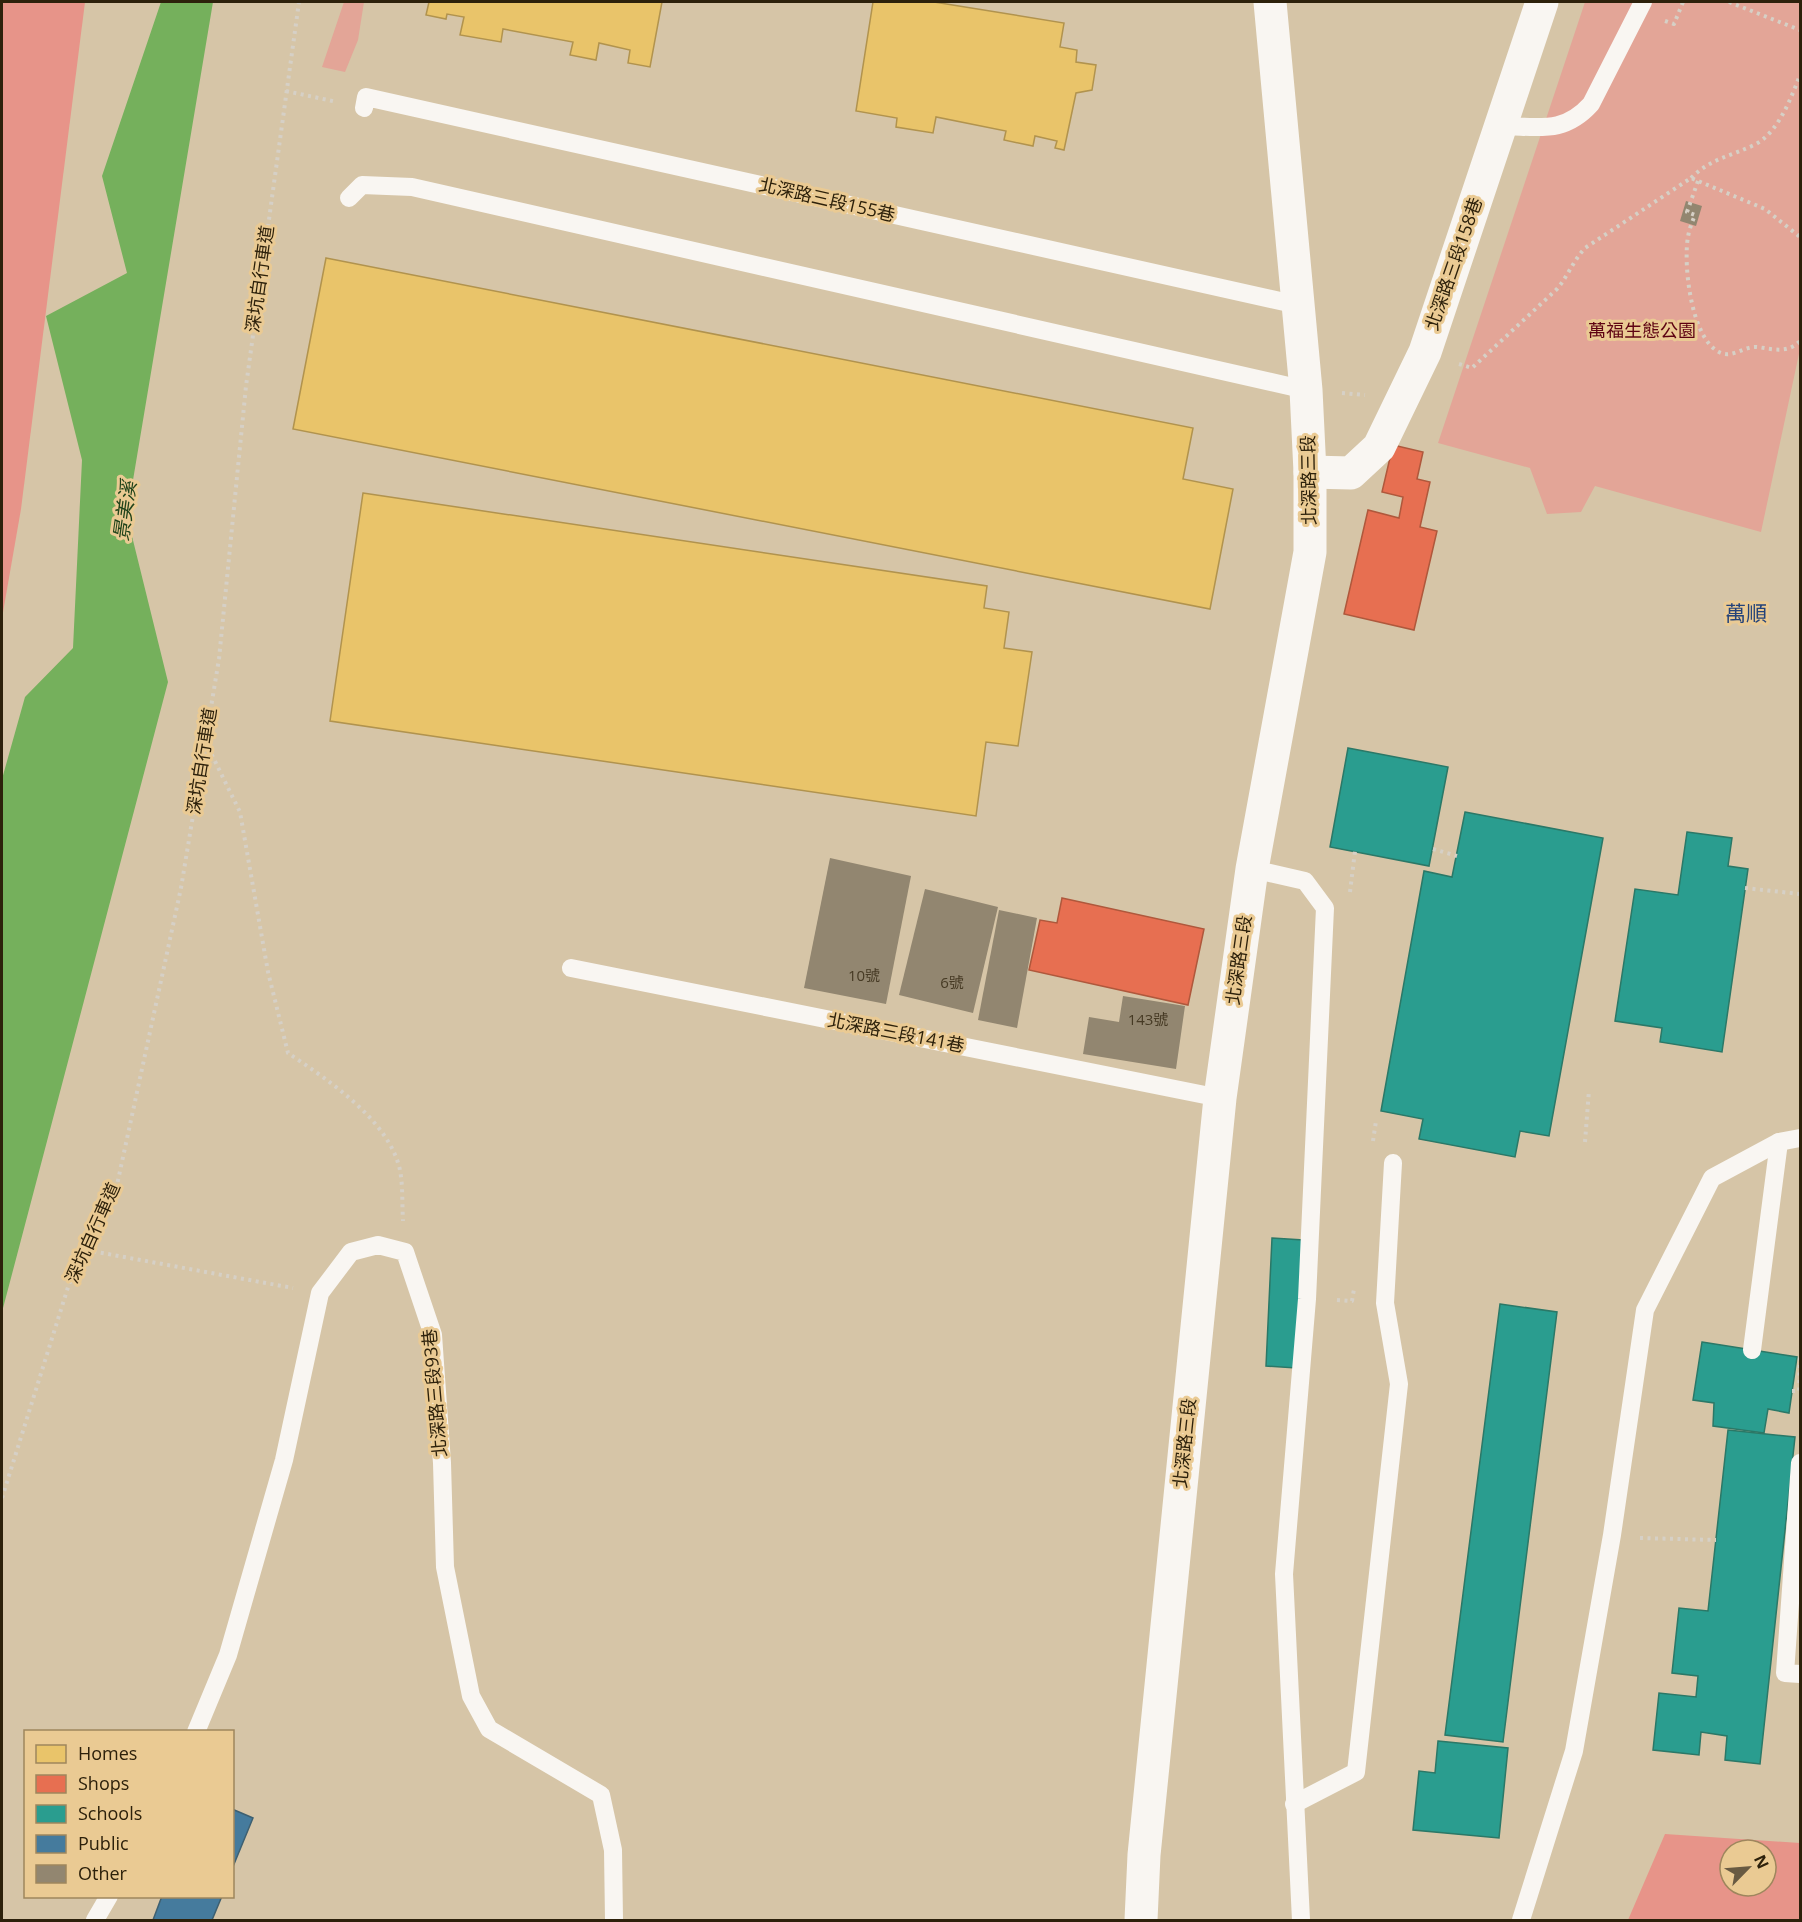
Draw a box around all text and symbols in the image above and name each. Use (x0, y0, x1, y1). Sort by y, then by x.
street label: 北深路三段155巷 (757, 172, 898, 226)
street label: 北深路三段158巷 (1419, 194, 1487, 333)
street label: 深坑自行車道 (240, 224, 278, 334)
park label: 萬福生態公園 (1588, 318, 1696, 342)
street label: 北深路三段 (1295, 435, 1321, 525)
water label: 景美溪 (107, 476, 142, 543)
district label: 萬順 (1725, 599, 1767, 627)
street label: 深坑自行車道 (181, 706, 221, 816)
street label: 北深路三段 (1220, 914, 1256, 1006)
house number: 10號 (848, 965, 880, 985)
house number: 6號 (940, 972, 964, 992)
street label: 北深路三段141巷 (826, 1007, 967, 1057)
house number: 143號 (1128, 1009, 1168, 1029)
street label: 深坑自行車道 (59, 1178, 125, 1287)
street label: 北深路三段93巷 (416, 1328, 452, 1458)
street label: 北深路三段 (1167, 1397, 1201, 1489)
legend (24, 1730, 234, 1898)
text: Homes (78, 1741, 137, 1765)
text: Shops (78, 1771, 129, 1795)
text: Schools (78, 1801, 142, 1825)
text: Public (78, 1831, 129, 1855)
north arrow (1718, 1838, 1778, 1898)
text: N (1749, 1851, 1774, 1872)
text: Other (78, 1861, 128, 1885)

